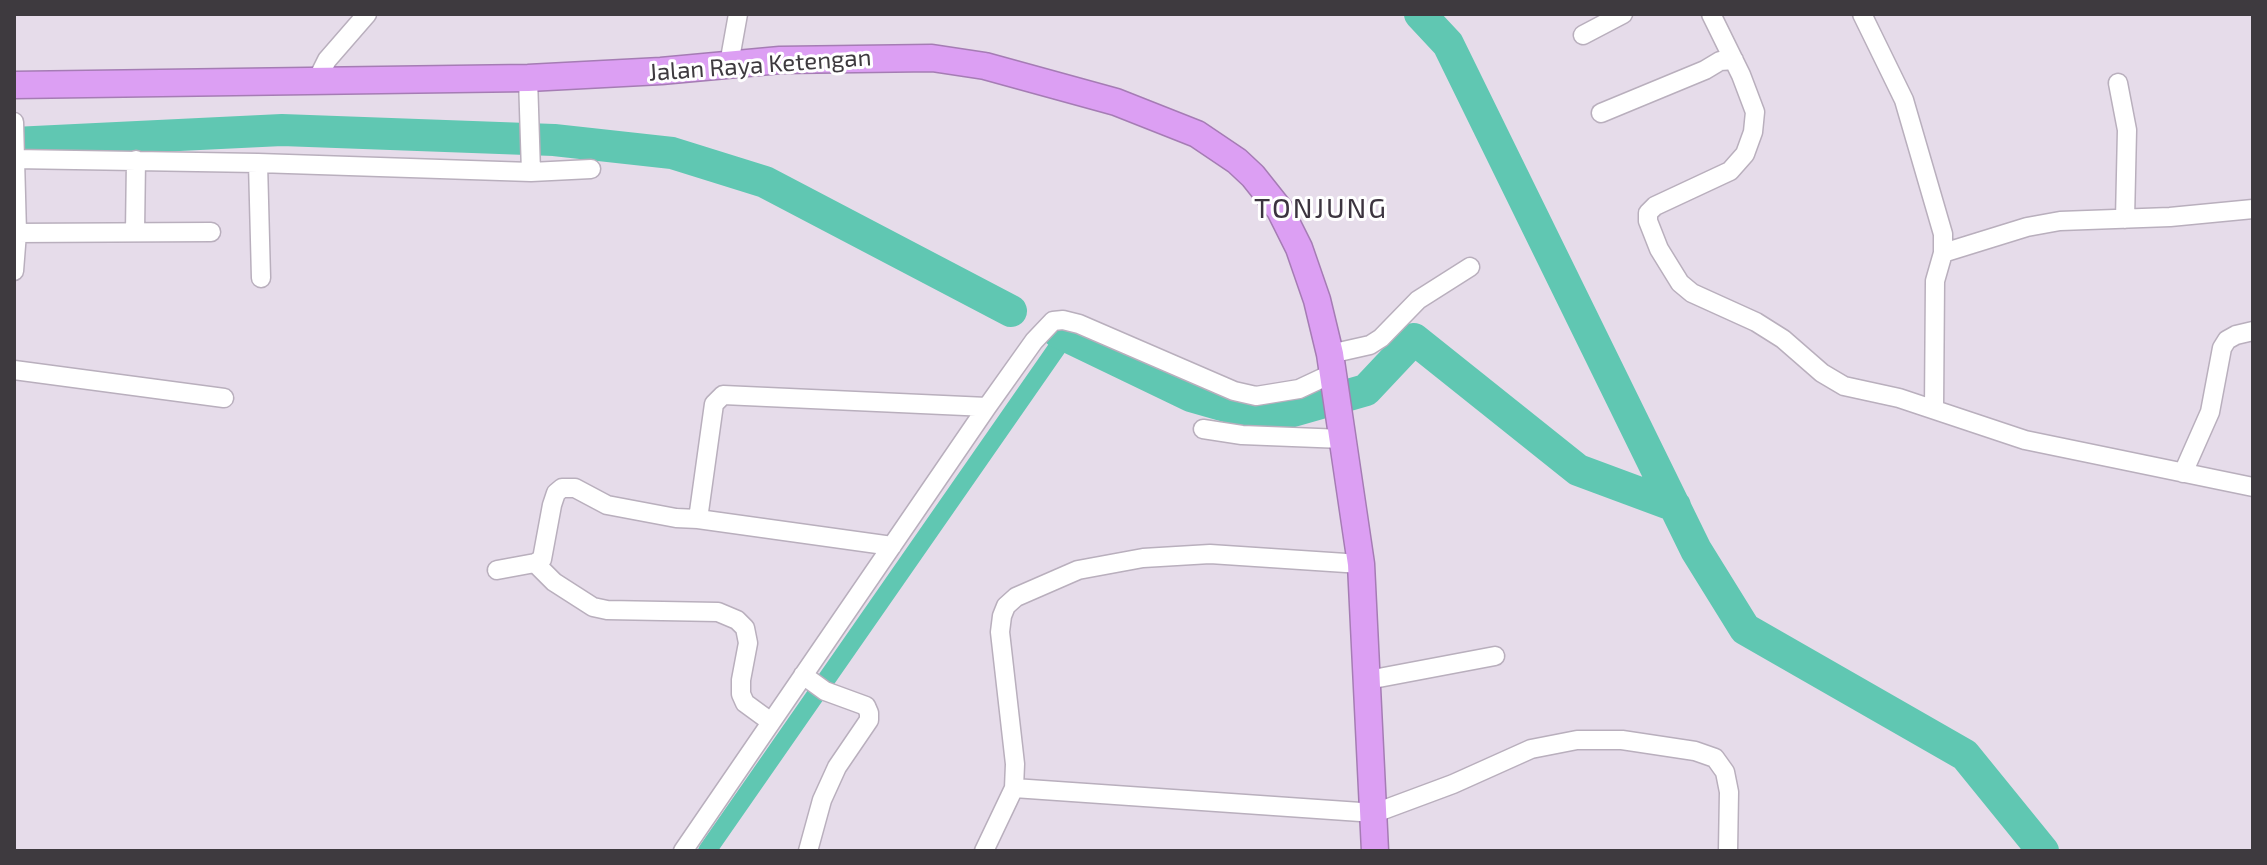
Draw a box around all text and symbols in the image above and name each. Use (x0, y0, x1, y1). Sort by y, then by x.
street label: Jalan Raya Ketengan (648, 43, 872, 87)
district label: TONJUNG (1254, 192, 1388, 226)

